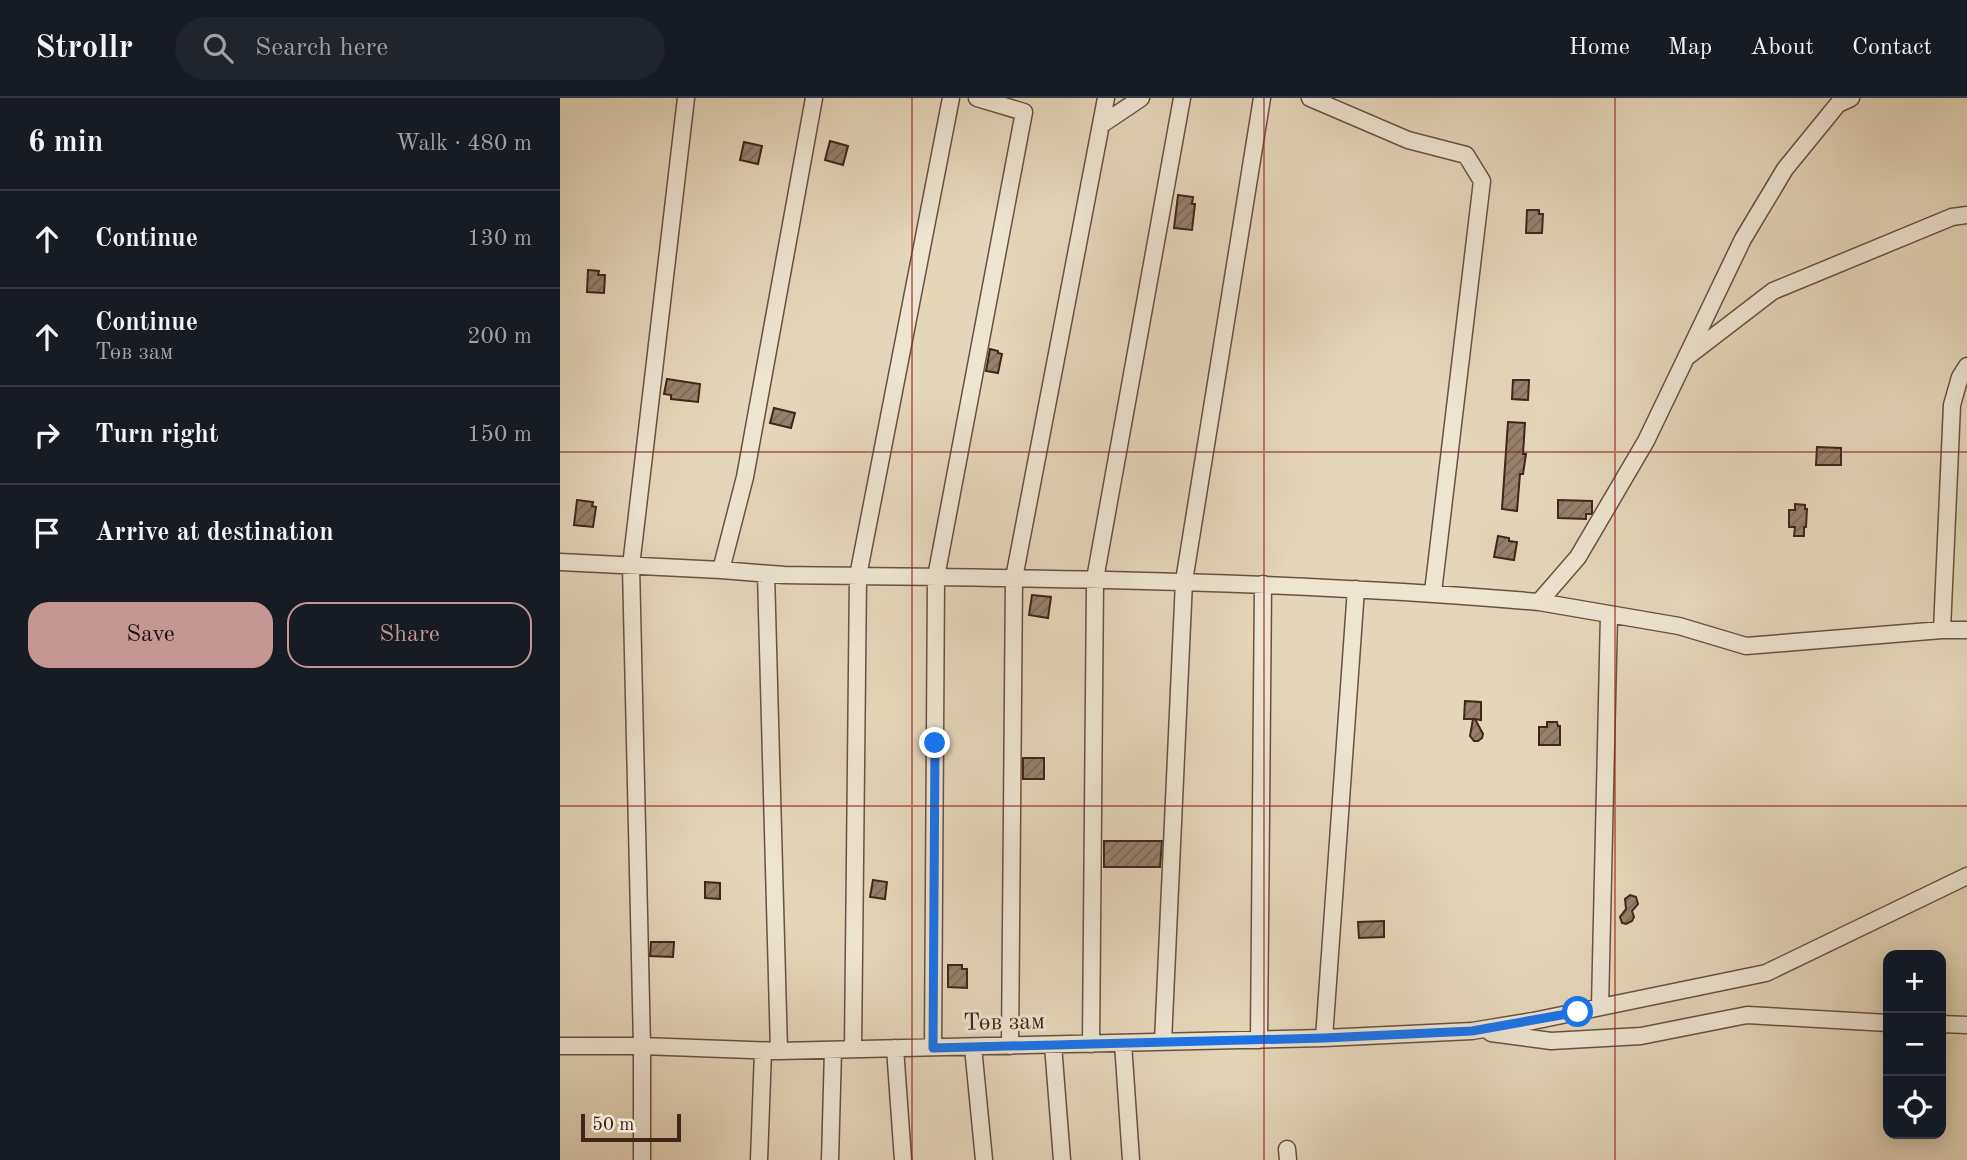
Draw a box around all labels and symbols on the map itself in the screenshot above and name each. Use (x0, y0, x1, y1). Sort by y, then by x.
route end (919, 727, 950, 758)
route start (1562, 996, 1593, 1027)
street label: Төв зам (963, 1010, 1045, 1036)
scale bar (581, 1111, 681, 1143)

